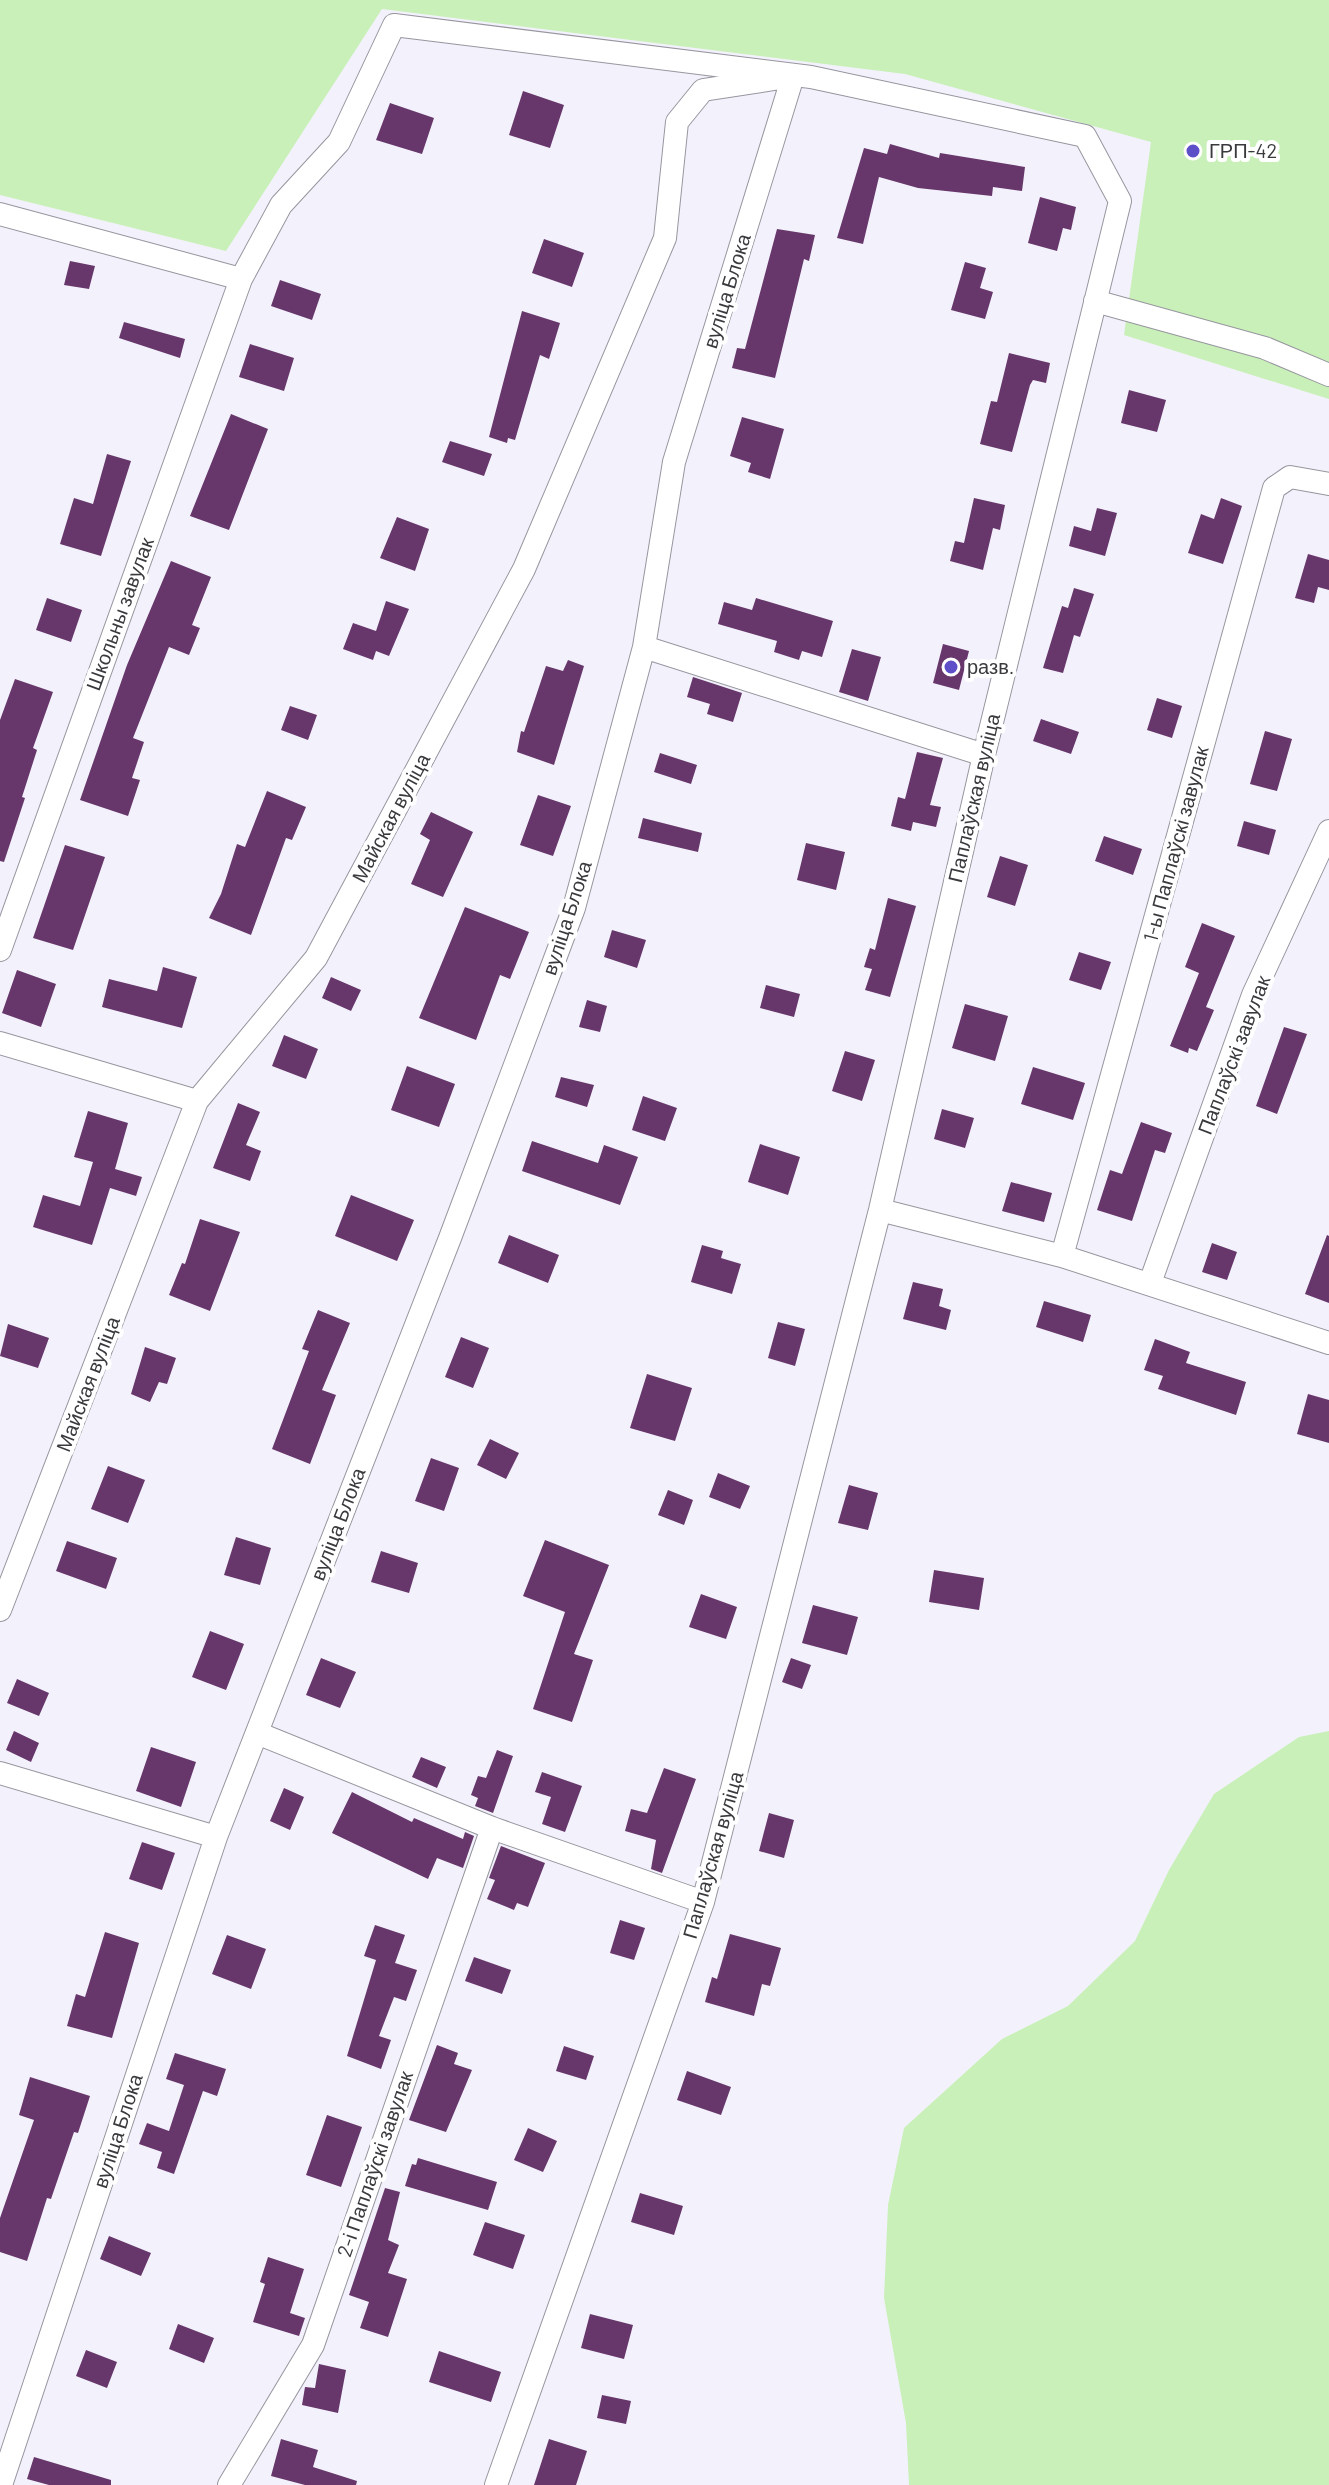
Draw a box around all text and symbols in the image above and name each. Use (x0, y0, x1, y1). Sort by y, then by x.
place label: ГРП-42 (1209, 138, 1277, 162)
marker: ГРП-42 (1184, 142, 1202, 160)
street label: вуліца Блока (697, 230, 755, 351)
street label: Школьны завулак (80, 534, 158, 693)
place label: разв. (967, 654, 1014, 678)
marker: разв. (942, 658, 960, 676)
street label: Паплаўская вуліца (942, 710, 1004, 885)
street label: 1-ы Паплаўскі завулак (1137, 743, 1213, 944)
street label: Майская вуліца (346, 748, 435, 886)
street label: вуліца Блока (536, 857, 596, 978)
street label: Паплаўскі завулак (1192, 972, 1274, 1137)
street label: Майская вуліца (50, 1312, 124, 1455)
street label: вуліца Блока (305, 1463, 370, 1583)
street label: Паплаўская вуліца (677, 1768, 748, 1941)
street label: 2-і Паплаўскі завулак (331, 2067, 417, 2260)
street label: вуліца Блока (87, 2070, 147, 2191)

